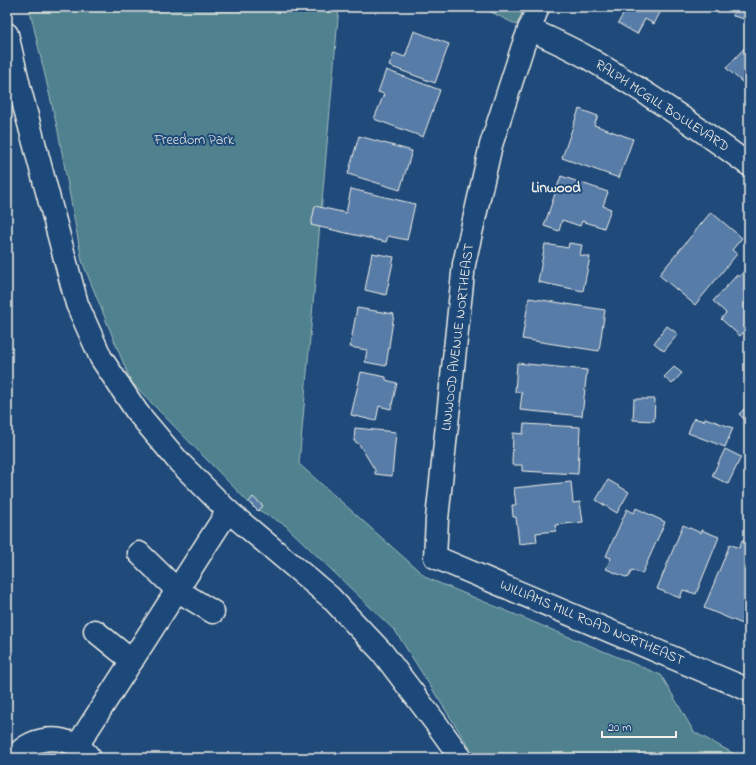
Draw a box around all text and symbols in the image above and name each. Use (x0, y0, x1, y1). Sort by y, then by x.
street label: RALPH MCGILL BOULEVARD (591, 55, 733, 157)
park label: Freedom Park (153, 130, 235, 151)
district label: Linwood (531, 177, 581, 199)
street label: LINWOOD AVENUE NORTHEAST (436, 242, 480, 432)
street label: WILLIAMS MILL ROAD NORTHEAST (497, 575, 687, 671)
scale bar (602, 713, 676, 739)
text: 20 m (608, 719, 631, 737)

